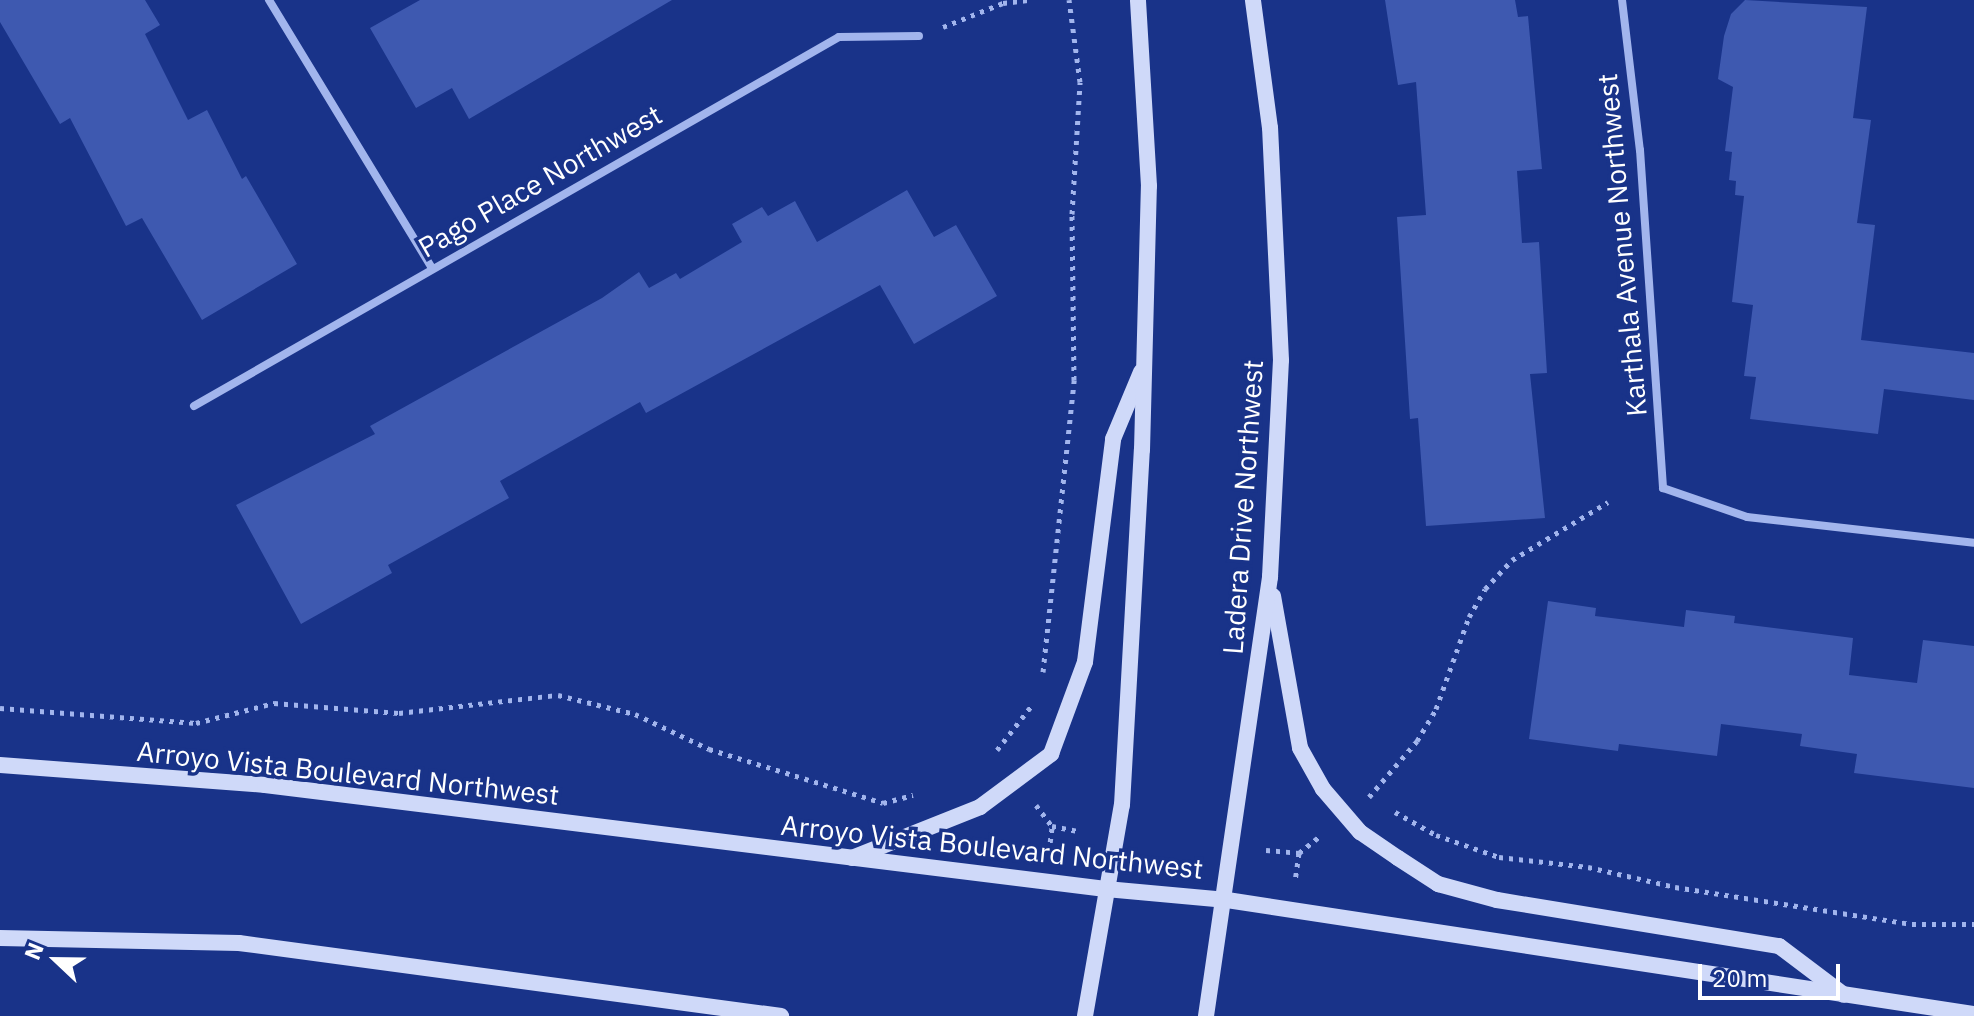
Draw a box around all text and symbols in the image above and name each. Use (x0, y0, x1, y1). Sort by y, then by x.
street label: Karthala Avenue Northwest (1590, 72, 1654, 418)
street label: Pago Place Northwest (412, 98, 668, 264)
street label: Ladera Drive Northwest (1216, 359, 1270, 655)
street label: Arroyo Vista Boulevard Northwest (135, 734, 561, 812)
street label: Arroyo Vista Boulevard Northwest (779, 808, 1205, 886)
north arrow (16, 920, 96, 1000)
text: N (17, 938, 50, 964)
scale bar (1702, 948, 1844, 998)
text: 20 m (1712, 962, 1767, 994)

